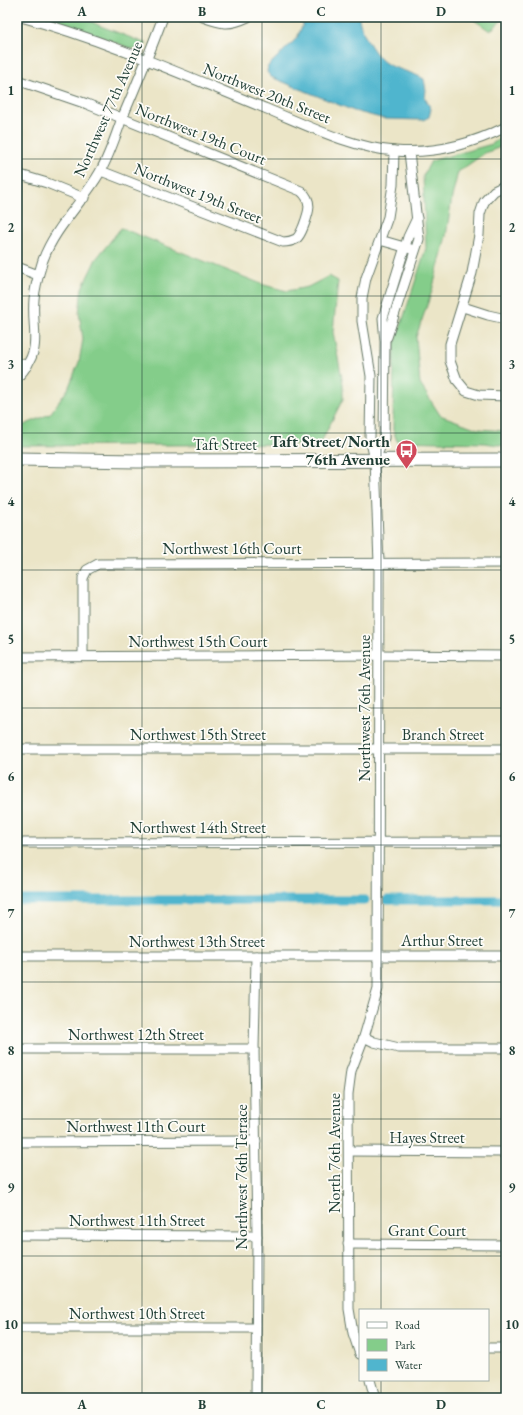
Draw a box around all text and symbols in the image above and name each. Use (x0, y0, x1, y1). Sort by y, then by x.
text: A (76, 3, 87, 20)
text: B (198, 3, 206, 20)
text: C (316, 3, 326, 20)
text: D (436, 3, 446, 20)
street label: Northwest 77th Avenue (69, 38, 147, 180)
street label: Northwest 20th Street (200, 58, 334, 128)
text: 1 (8, 82, 15, 99)
text: 1 (509, 82, 516, 99)
street label: Northwest 19th Court (133, 98, 269, 170)
street label: Northwest 19th Street (131, 158, 265, 228)
text: 2 (8, 219, 15, 236)
text: 2 (509, 219, 516, 236)
text: 3 (8, 356, 15, 373)
text: 3 (509, 356, 516, 373)
place label: Taft Street/North 76th Avenue (270, 431, 390, 470)
street label: Taft Street (193, 434, 257, 455)
bus stop icon: Taft Street/North 76th Avenue (393, 437, 419, 470)
text: 4 (8, 493, 15, 510)
text: 4 (509, 493, 516, 510)
street label: Northwest 16th Court (163, 538, 301, 559)
text: 5 (8, 631, 14, 648)
street label: Northwest 15th Court (129, 631, 267, 652)
text: 5 (509, 631, 515, 648)
street label: Northwest 76th Avenue (354, 635, 375, 781)
street label: Northwest 15th Street (130, 724, 266, 745)
street label: Branch Street (402, 724, 484, 745)
text: 6 (8, 768, 15, 785)
text: 6 (509, 768, 516, 785)
street label: Northwest 14th Street (130, 817, 266, 838)
text: 7 (8, 905, 15, 922)
text: 7 (509, 905, 516, 922)
street label: Arthur Street (400, 930, 483, 951)
street label: Northwest 13th Street (129, 931, 265, 952)
street label: Northwest 12th Street (68, 1024, 204, 1045)
text: 8 (8, 1042, 15, 1059)
text: 8 (509, 1042, 516, 1059)
street label: North 76th Avenue (324, 1093, 345, 1213)
street label: Northwest 76th Terrace (231, 1104, 252, 1250)
street label: Northwest 11th Court (67, 1116, 205, 1137)
street label: Hayes Street (389, 1127, 465, 1148)
text: 9 (8, 1179, 15, 1196)
text: 9 (509, 1179, 516, 1196)
street label: Northwest 11th Street (69, 1210, 205, 1231)
street label: Grant Court (388, 1220, 466, 1241)
street label: Northwest 10th Street (69, 1303, 205, 1324)
legend (359, 1309, 489, 1381)
text: 10 (4, 1316, 18, 1333)
text: 10 (505, 1316, 519, 1333)
text: Road (395, 1317, 421, 1333)
text: Park (395, 1337, 416, 1353)
text: Water (395, 1357, 422, 1373)
text: A (76, 1396, 87, 1413)
text: B (198, 1396, 206, 1413)
text: C (316, 1396, 326, 1413)
text: D (436, 1396, 446, 1413)

